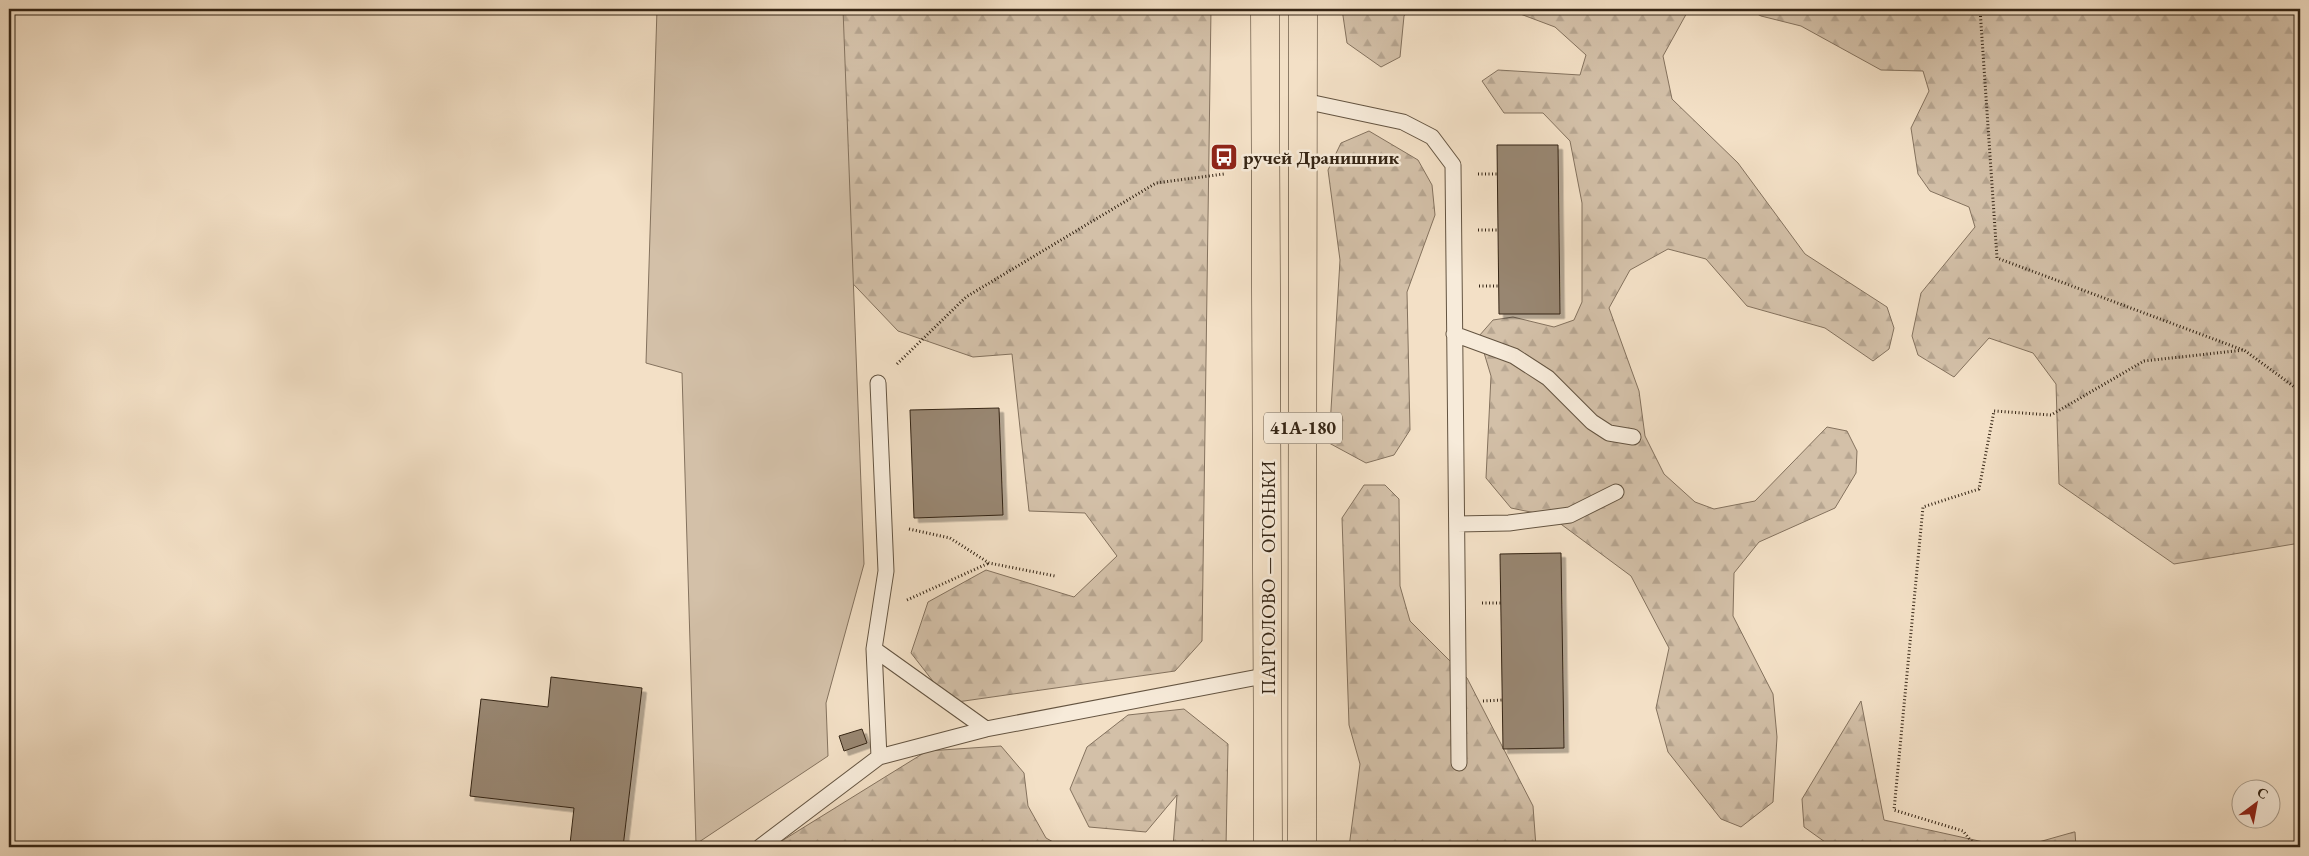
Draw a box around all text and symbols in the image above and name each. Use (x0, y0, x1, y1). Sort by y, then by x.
bus stop icon: ручей Дранишник (1209, 142, 1239, 172)
place label: ручей Дранишник (1243, 145, 1400, 170)
road number: 41А-180 (1264, 412, 1342, 443)
street label: ПАРГОЛОВО — ОГОНЬКИ (1256, 461, 1281, 695)
north arrow (2232, 778, 2282, 828)
text: С (2254, 783, 2272, 803)

